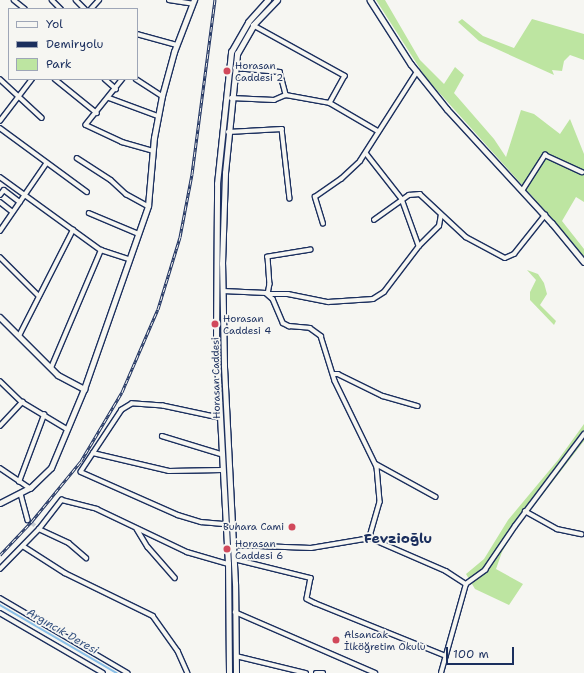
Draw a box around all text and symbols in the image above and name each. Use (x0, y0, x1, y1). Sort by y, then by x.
legend (8, 8, 138, 80)
text: Yol (46, 16, 63, 32)
text: Demiryolu (46, 36, 104, 52)
text: Park (46, 56, 72, 72)
place label: Horasan Caddesi 2 (235, 59, 283, 82)
marker: Horasan Caddesi 2 (222, 66, 232, 76)
place label: Horasan Caddesi 4 (223, 312, 271, 336)
marker: Horasan Caddesi 4 (210, 319, 220, 329)
street label: Horasan Caddesi (209, 337, 223, 419)
place label: Buhara Cami (223, 521, 284, 533)
marker: Buhara Cami (287, 522, 297, 532)
district label: Fevzioğlu (364, 530, 432, 546)
place label: Horasan Caddesi 6 (235, 537, 283, 560)
marker: Horasan Caddesi 6 (222, 544, 232, 554)
water label: Argıncık Deresi (24, 606, 100, 658)
place label: Alsancak İlköğretim Okulu (344, 628, 426, 652)
marker: Alsancak İlköğretim Okulu (331, 635, 341, 645)
scale bar (448, 639, 516, 665)
text: 100 m (453, 646, 489, 662)

